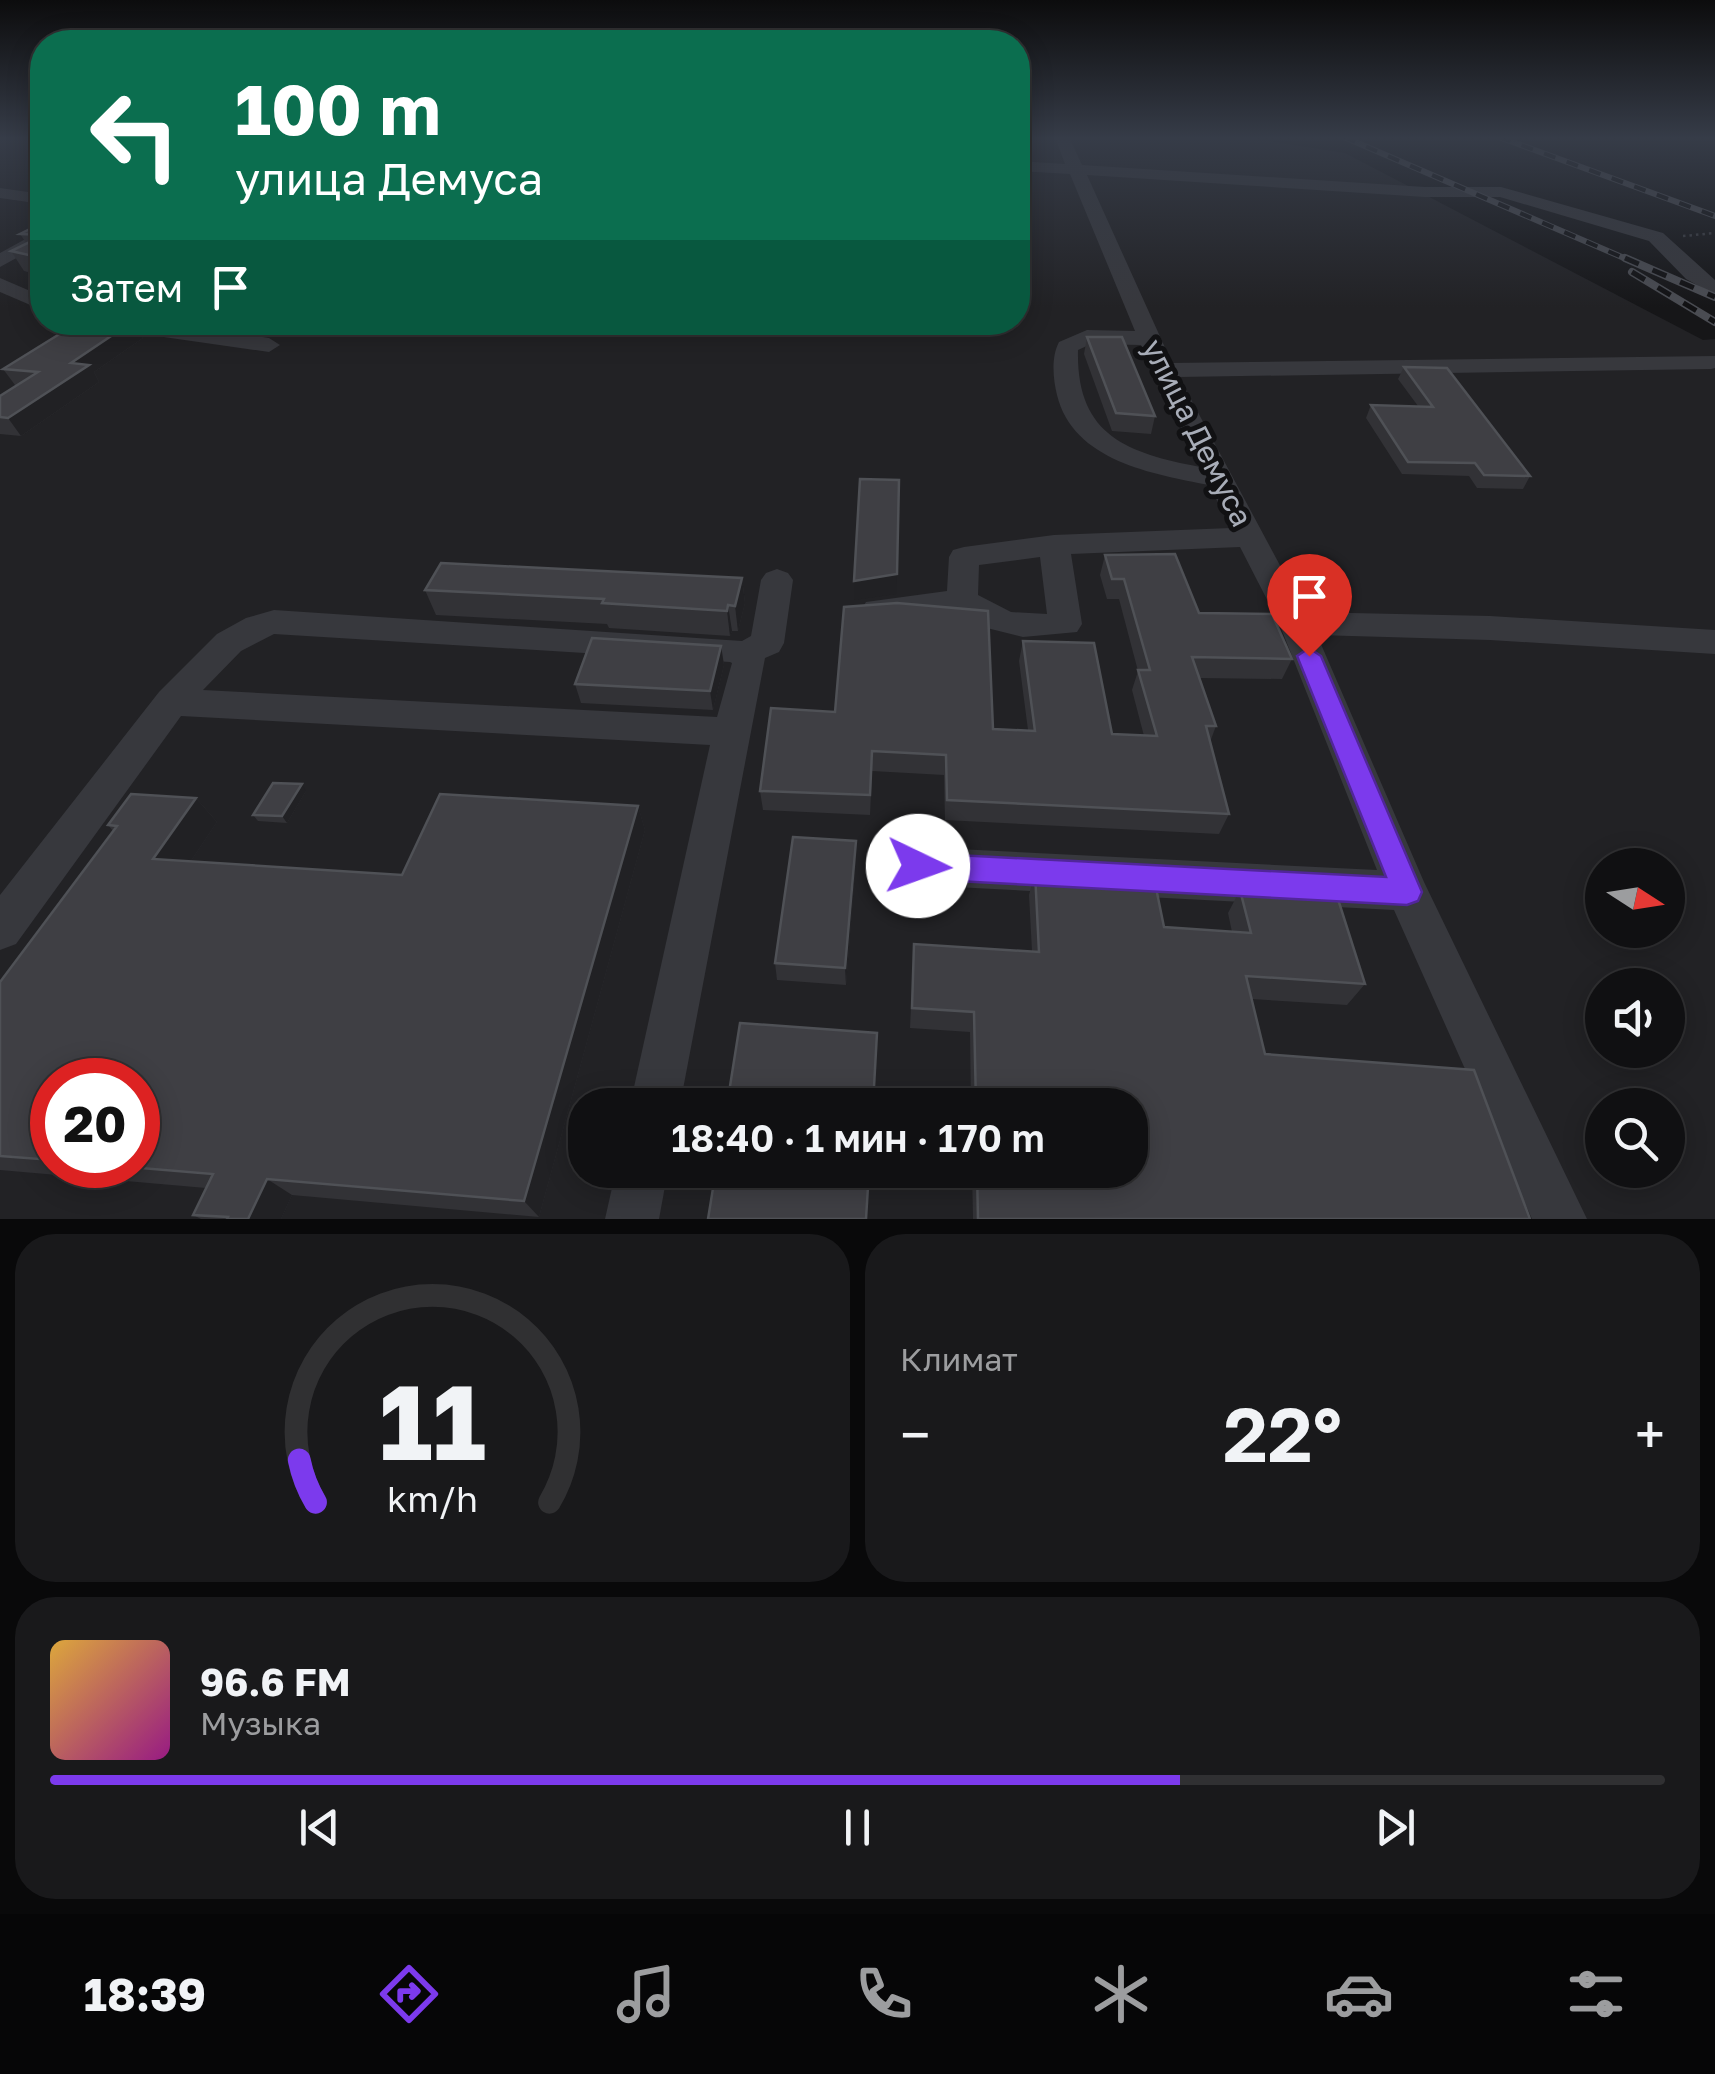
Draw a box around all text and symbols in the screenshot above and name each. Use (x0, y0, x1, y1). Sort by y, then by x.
text: 100 m (235, 66, 441, 150)
icon: left (70, 70, 200, 200)
text: улица Демуса (235, 151, 543, 205)
icon: arrive (203, 260, 258, 315)
text: Затем (70, 265, 183, 310)
street label: улица Демуса (1135, 333, 1261, 532)
pin (1267, 554, 1352, 657)
icon: arrive (1282, 569, 1337, 624)
position arrow (866, 814, 970, 918)
north arrow (1585, 848, 1685, 948)
map controls (1585, 848, 1685, 1188)
button: sound (1585, 968, 1685, 1068)
speed limit sign: 20 (30, 1058, 160, 1188)
button: search (1585, 1088, 1685, 1188)
text: 18:40 · 1 мин · 170 m (671, 1115, 1045, 1160)
text: Климат (900, 1340, 1018, 1378)
text: 11 (379, 1358, 486, 1483)
text: 22° (1223, 1388, 1342, 1479)
text: − (900, 1401, 930, 1467)
text: + (1635, 1401, 1665, 1467)
text: km/h (387, 1477, 478, 1520)
text: 96.6 FM (200, 1659, 350, 1704)
text: Музыка (200, 1704, 321, 1742)
icon: previous (292, 1800, 347, 1855)
icon: pause (830, 1800, 885, 1855)
icon: next (1368, 1800, 1423, 1855)
icon: directions (374, 1959, 444, 2029)
icon: music (611, 1959, 681, 2029)
icon: phone (849, 1959, 919, 2029)
icon: climate (1086, 1959, 1156, 2029)
icon: car (1324, 1959, 1394, 2029)
icon: filters (1561, 1959, 1631, 2029)
text: 18:39 (84, 1967, 206, 2021)

